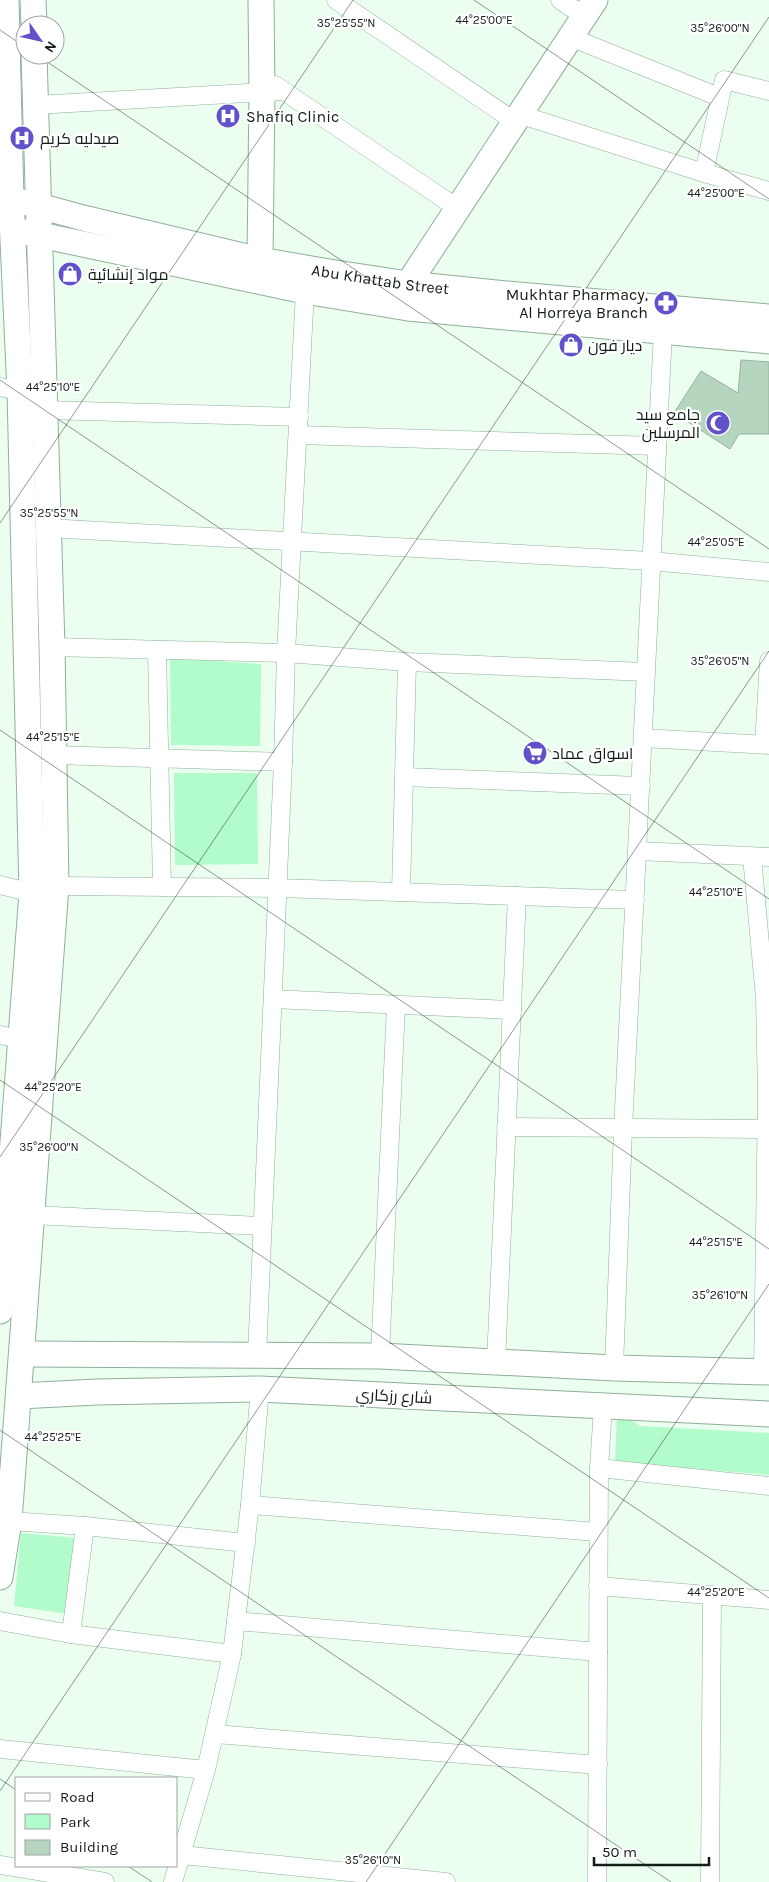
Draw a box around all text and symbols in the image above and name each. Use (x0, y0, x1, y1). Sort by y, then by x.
text: 44°25'00"E (455, 13, 513, 27)
north arrow (15, 15, 65, 65)
text: 35°25'55"N (317, 16, 375, 30)
text: 35°26'00"N (690, 21, 750, 35)
text: N (41, 38, 60, 56)
hospital icon: Shafiq Clinic (215, 103, 241, 129)
place label: Shafiq Clinic (246, 107, 339, 126)
hospital icon: صيدليه كريم (9, 125, 35, 151)
place label: صيدليه كريم (40, 129, 119, 150)
text: 44°25'00"E (687, 186, 745, 200)
street label: Abu Khattab Street (310, 260, 450, 298)
shop icon: مواد إنشائية (57, 261, 83, 287)
place label: مواد إنشائية (88, 265, 169, 284)
place label: Mukhtar Pharmacy, Al Horreya Branch (506, 285, 648, 322)
pharmacy icon: Mukhtar Pharmacy, Al Horreya Branch (653, 290, 679, 316)
shop icon: ديار فون (558, 332, 584, 358)
place label: ديار فون (588, 336, 642, 356)
text: 44°25'10"E (26, 380, 80, 394)
place label: جامع سيد المرسلين (636, 405, 700, 443)
mosque icon: جامع سيد المرسلين (705, 410, 731, 436)
text: 35°25'55"N (20, 506, 78, 520)
text: 44°25'05"E (687, 535, 745, 549)
text: 35°26'05"N (690, 654, 750, 668)
text: 44°25'15"E (26, 730, 80, 744)
supermarket icon: اسواق عماد (522, 740, 548, 766)
place label: اسواق عماد (552, 744, 633, 764)
text: 44°25'10"E (689, 885, 743, 899)
text: 44°25'20"E (24, 1080, 82, 1094)
text: 35°26'00"N (19, 1140, 79, 1154)
text: 44°25'15"E (689, 1235, 743, 1249)
text: 35°26'10"N (692, 1288, 748, 1302)
street label: شارع رزكاري (355, 1385, 433, 1411)
text: 44°25'25"E (25, 1430, 81, 1444)
text: 44°25'20"E (687, 1585, 745, 1599)
legend (15, 1777, 178, 1867)
text: Road (60, 1788, 95, 1806)
text: Park (60, 1813, 90, 1831)
scale bar (594, 1834, 709, 1866)
text: Building (60, 1838, 118, 1856)
text: 50 m (602, 1843, 637, 1861)
text: 35°26'10"N (345, 1853, 401, 1867)

